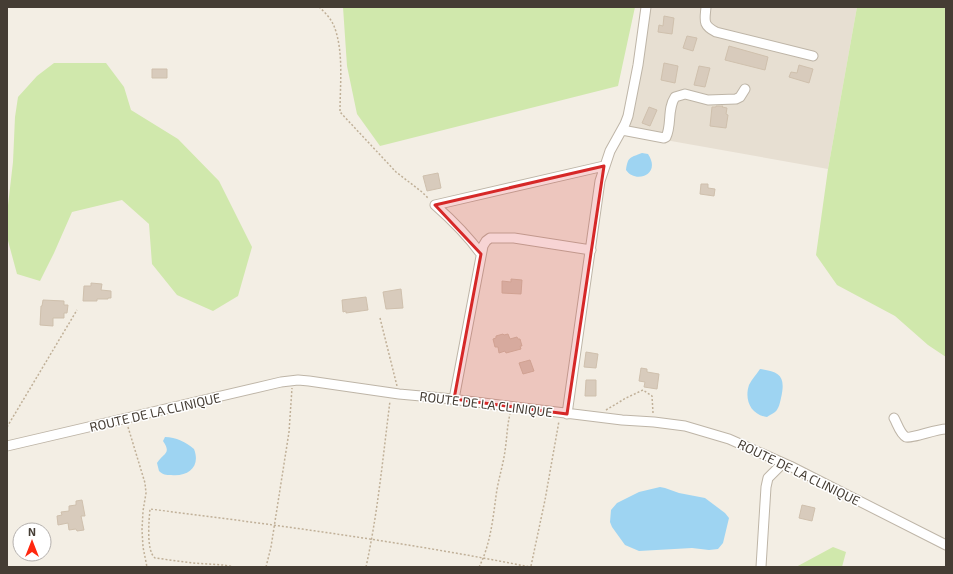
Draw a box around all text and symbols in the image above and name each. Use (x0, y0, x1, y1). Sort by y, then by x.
street label: ROUTE DE LA CLINIQUE (419, 388, 553, 420)
street label: ROUTE DE LA CLINIQUE (88, 389, 222, 435)
street label: ROUTE DE LA CLINIQUE (735, 435, 863, 509)
north arrow (12, 522, 52, 562)
text: N (28, 525, 36, 538)

